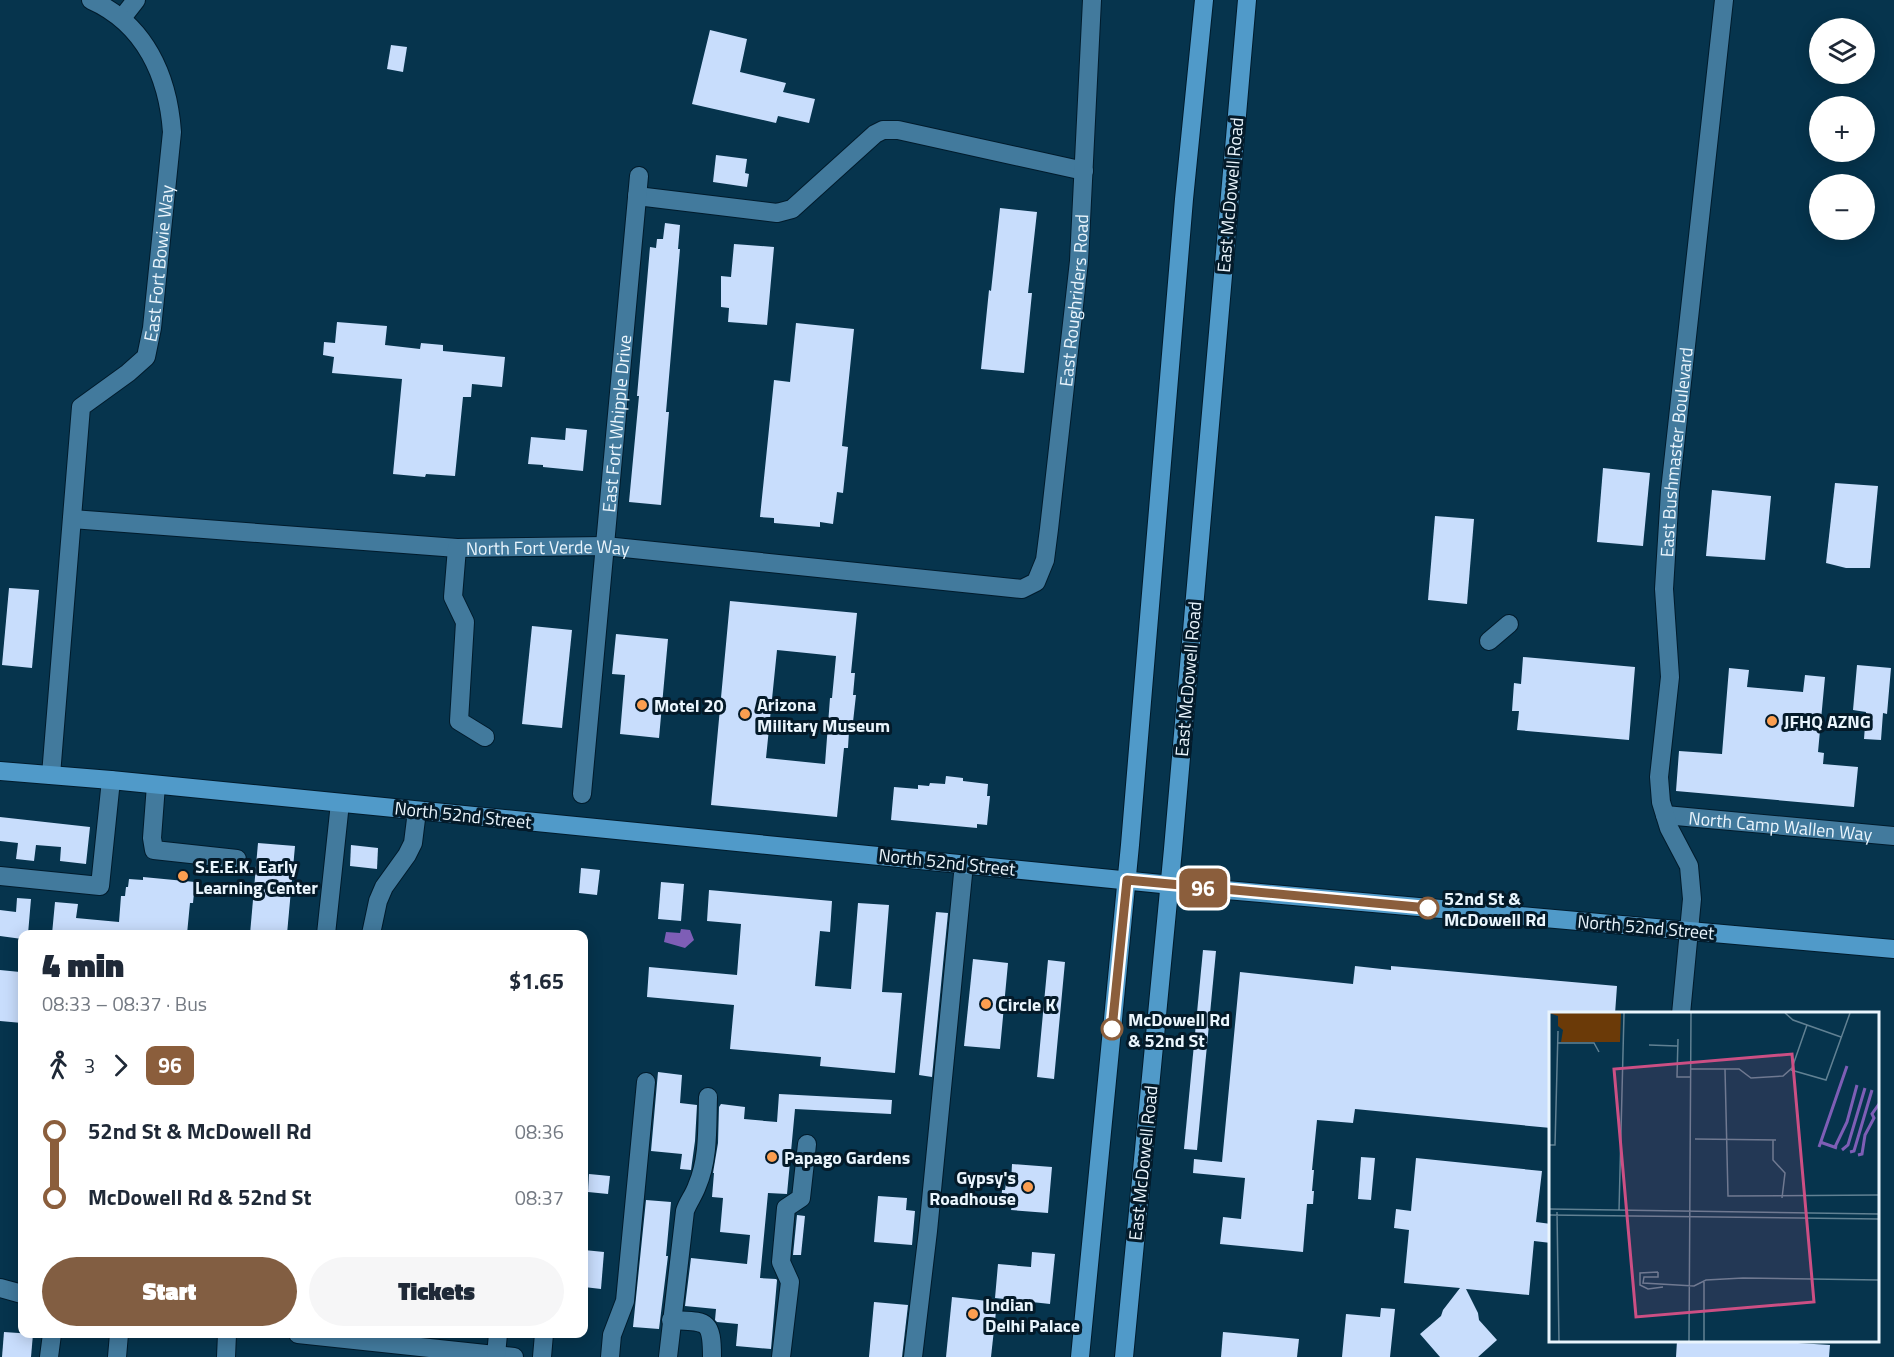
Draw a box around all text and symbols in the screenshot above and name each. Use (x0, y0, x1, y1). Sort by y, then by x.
map controls (1809, 18, 1875, 240)
button: layers (1809, 18, 1875, 84)
button: + (1809, 96, 1875, 162)
street label: East McDowell Road (1210, 116, 1250, 274)
button: − (1809, 174, 1875, 240)
street label: East Fort Bowie Way (136, 183, 180, 344)
street label: East Roughriders Road (1052, 214, 1095, 388)
street label: East Fort Whipple Drive (595, 334, 638, 513)
street label: East Bushmaster Boulevard (1652, 346, 1699, 558)
street label: North Fort Verde Way (466, 532, 631, 562)
street label: East McDowell Road (1168, 600, 1208, 758)
place label: Arizona Military Museum (757, 691, 890, 739)
place label: Motel 20 (654, 692, 724, 719)
marker: Motel 20 (635, 698, 649, 712)
marker: Arizona Military Museum (738, 707, 752, 721)
place label: JFHQ AZNG (1784, 708, 1871, 735)
marker: JFHQ AZNG (1765, 714, 1779, 728)
street label: North 52nd Street (393, 794, 533, 836)
street label: North Camp Wallen Way (1688, 804, 1874, 847)
street label: North 52nd Street (877, 841, 1017, 883)
place label: S.E.E.K. Early Learning Center (195, 853, 318, 901)
line badge: 96 (1176, 868, 1230, 908)
marker: S.E.E.K. Early Learning Center (176, 869, 190, 883)
text: 96 (1191, 872, 1215, 904)
place label: 52nd St & McDowell Rd (1444, 885, 1546, 933)
marker: 52nd St & McDowell Rd (1417, 897, 1439, 919)
street label: North 52nd Street (1576, 908, 1716, 946)
text: 4 min (42, 940, 124, 990)
text: $1.65 (509, 964, 564, 998)
text: 08:33 – 08:37 · Bus (42, 988, 207, 1019)
place label: Circle K (998, 991, 1056, 1018)
marker: Circle K (979, 997, 993, 1011)
place label: McDowell Rd & 52nd St (1128, 1006, 1230, 1054)
inset map (1549, 1012, 1879, 1342)
marker: McDowell Rd & 52nd St (1101, 1018, 1123, 1040)
icon: walk (42, 1049, 75, 1082)
icon: forward (104, 1049, 137, 1082)
text: 96 (158, 1049, 182, 1081)
text: 3 (84, 1050, 95, 1081)
street label: East McDowell Road (1121, 1084, 1165, 1242)
text: 52nd St & McDowell Rd (88, 1114, 311, 1148)
text: 08:36 (515, 1116, 564, 1147)
place label: Papago Gardens (784, 1144, 910, 1171)
marker: Papago Gardens (765, 1150, 779, 1164)
place label: Gypsy's Roadhouse (929, 1164, 1016, 1212)
text: McDowell Rd & 52nd St (88, 1180, 311, 1214)
marker: Gypsy's Roadhouse (1021, 1180, 1035, 1194)
text: 08:37 (515, 1182, 564, 1213)
button: Start (42, 1257, 297, 1326)
button: Tickets (309, 1257, 564, 1326)
place label: Indian Delhi Palace (985, 1291, 1080, 1339)
marker: Indian Delhi Palace (966, 1307, 980, 1321)

